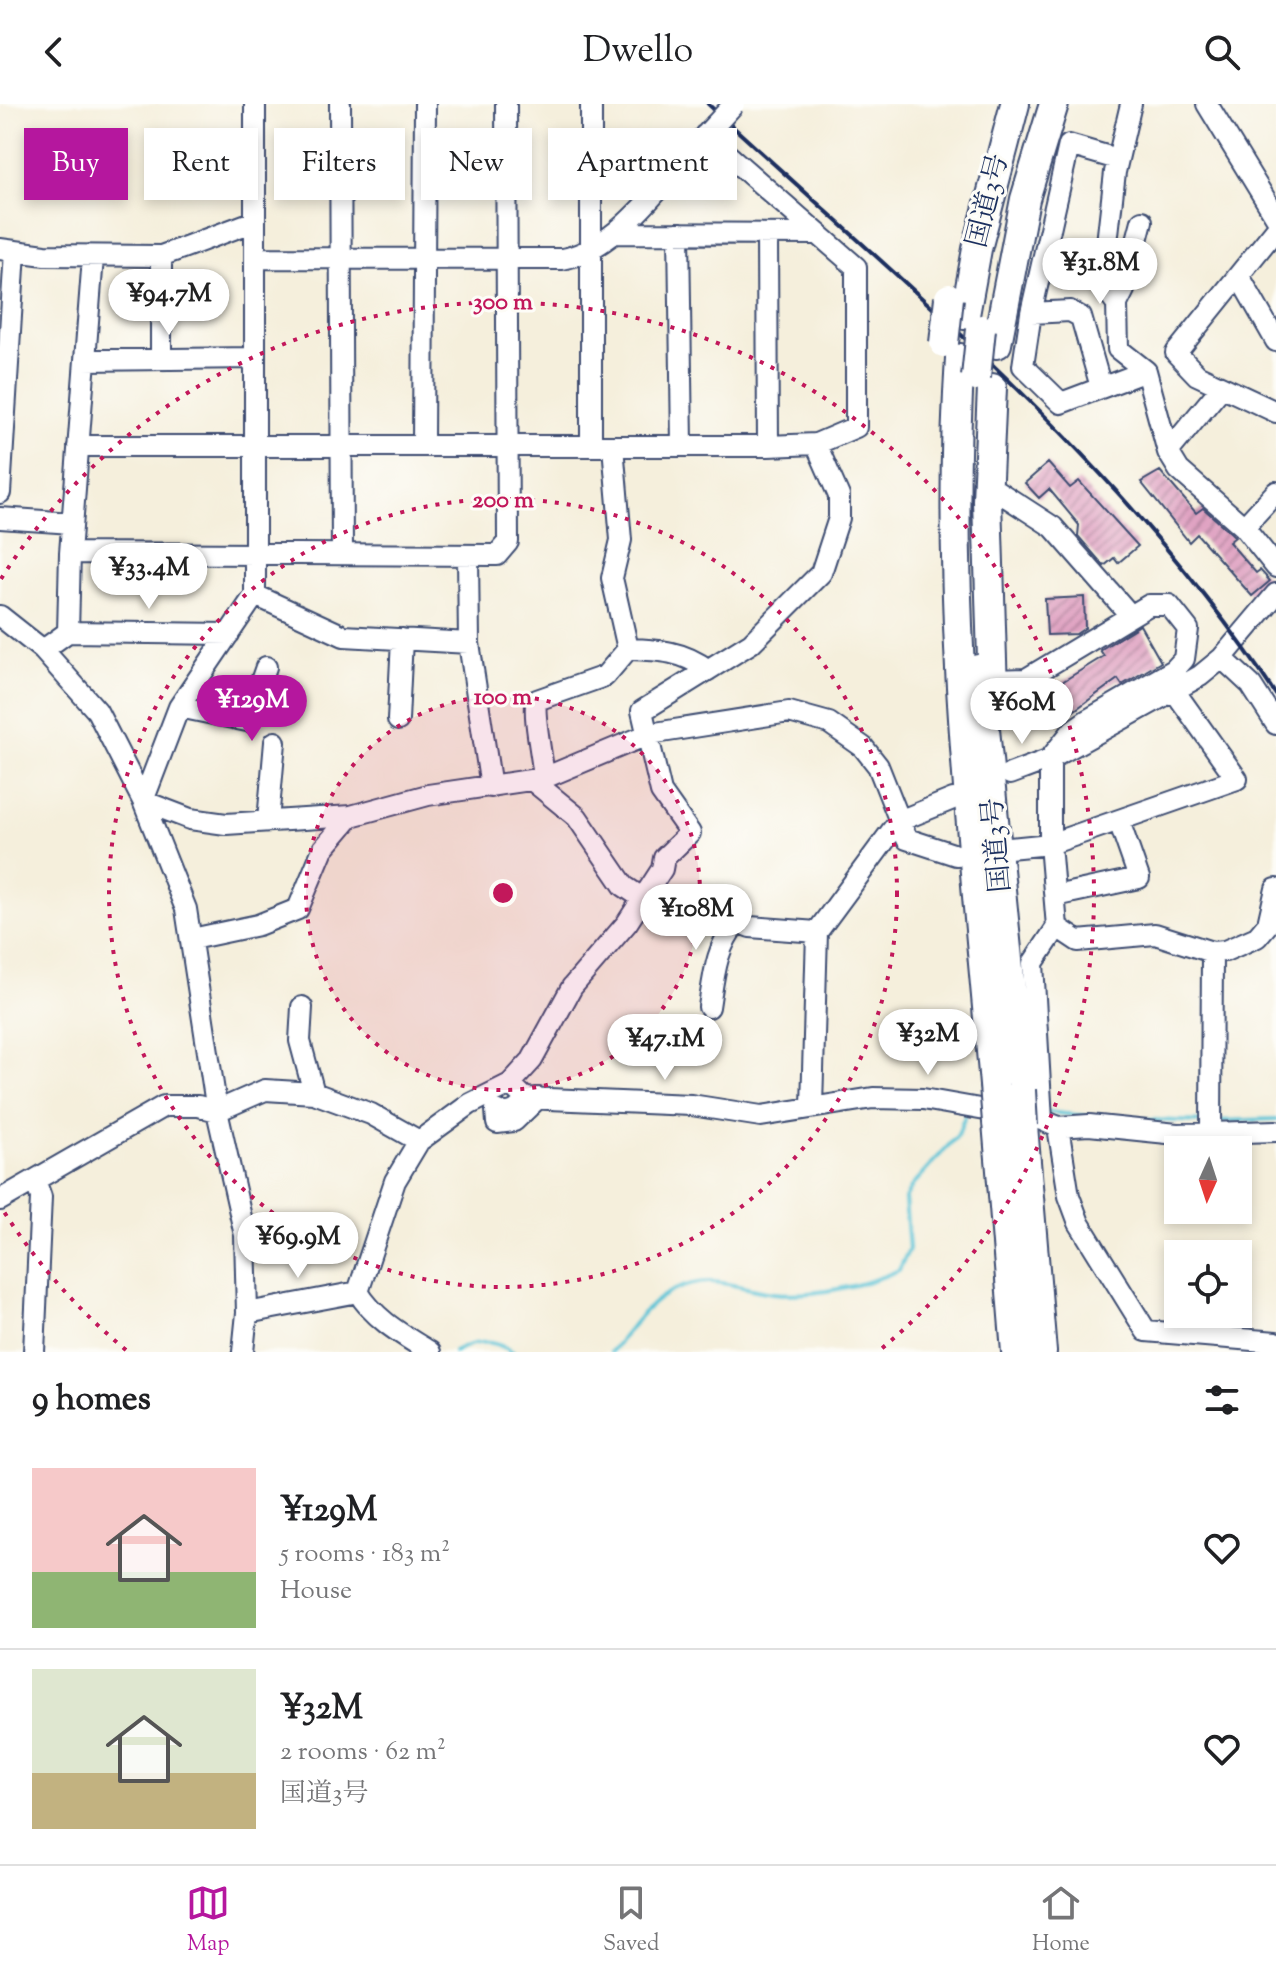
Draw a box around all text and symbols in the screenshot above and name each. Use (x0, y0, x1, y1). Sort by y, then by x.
text: Dwello (583, 26, 693, 78)
icon: back (32, 30, 76, 74)
icon: search (1200, 30, 1244, 74)
chip: Buy (24, 128, 128, 200)
chip: Rent (144, 128, 258, 200)
chip: Filters (274, 128, 405, 200)
chip: New (421, 128, 532, 200)
chip: Apartment (548, 128, 737, 200)
street label: 国道3号 (958, 150, 1020, 252)
pin: ¥31.8M (1035, 238, 1165, 306)
text: ¥31.8M (1060, 245, 1140, 282)
pin: ¥94.7M (104, 269, 234, 337)
text: ¥94.7M (126, 276, 212, 313)
text: 300 m (473, 286, 533, 320)
text: 200 m (472, 484, 534, 518)
pin: ¥33.4M (84, 543, 214, 611)
text: ¥33.4M (108, 550, 190, 587)
pin: ¥129M (196, 675, 308, 743)
pin: ¥60M (975, 678, 1069, 746)
text: 100 m (474, 681, 532, 715)
text: ¥129M (215, 682, 289, 719)
text: ¥60M (988, 685, 1056, 722)
street label: 国道3号 (974, 796, 1022, 894)
centre of rings (489, 879, 517, 907)
pin: ¥108M (640, 884, 752, 952)
text: ¥108M (658, 891, 734, 928)
pin: ¥32M (881, 1009, 975, 1077)
pin: ¥47.1M (600, 1014, 730, 1082)
text: ¥32M (896, 1016, 960, 1053)
text: ¥47.1M (625, 1021, 705, 1058)
north arrow (1164, 1136, 1252, 1224)
map controls (1164, 1136, 1252, 1328)
pin: ¥69.9M (233, 1212, 363, 1280)
text: ¥69.9M (255, 1219, 341, 1256)
button: locate (1164, 1240, 1252, 1328)
text: 9 homes (32, 1376, 151, 1425)
icon: filters (1200, 1378, 1244, 1422)
text: ¥129M (280, 1487, 377, 1536)
icon: home (96, 1500, 192, 1596)
icon: heart (1200, 1526, 1244, 1570)
text: 5 rooms · 183 m² (280, 1536, 450, 1573)
text: House (280, 1573, 352, 1610)
text: ¥32M (280, 1685, 363, 1734)
icon: home (96, 1701, 192, 1797)
icon: heart (1200, 1727, 1244, 1771)
text: 2 rooms · 62 m² (280, 1734, 446, 1771)
text: 国道3号 (280, 1776, 369, 1813)
tab: Map (186, 1881, 230, 1961)
tab: Saved (603, 1881, 659, 1961)
tab: Home (1032, 1881, 1090, 1961)

